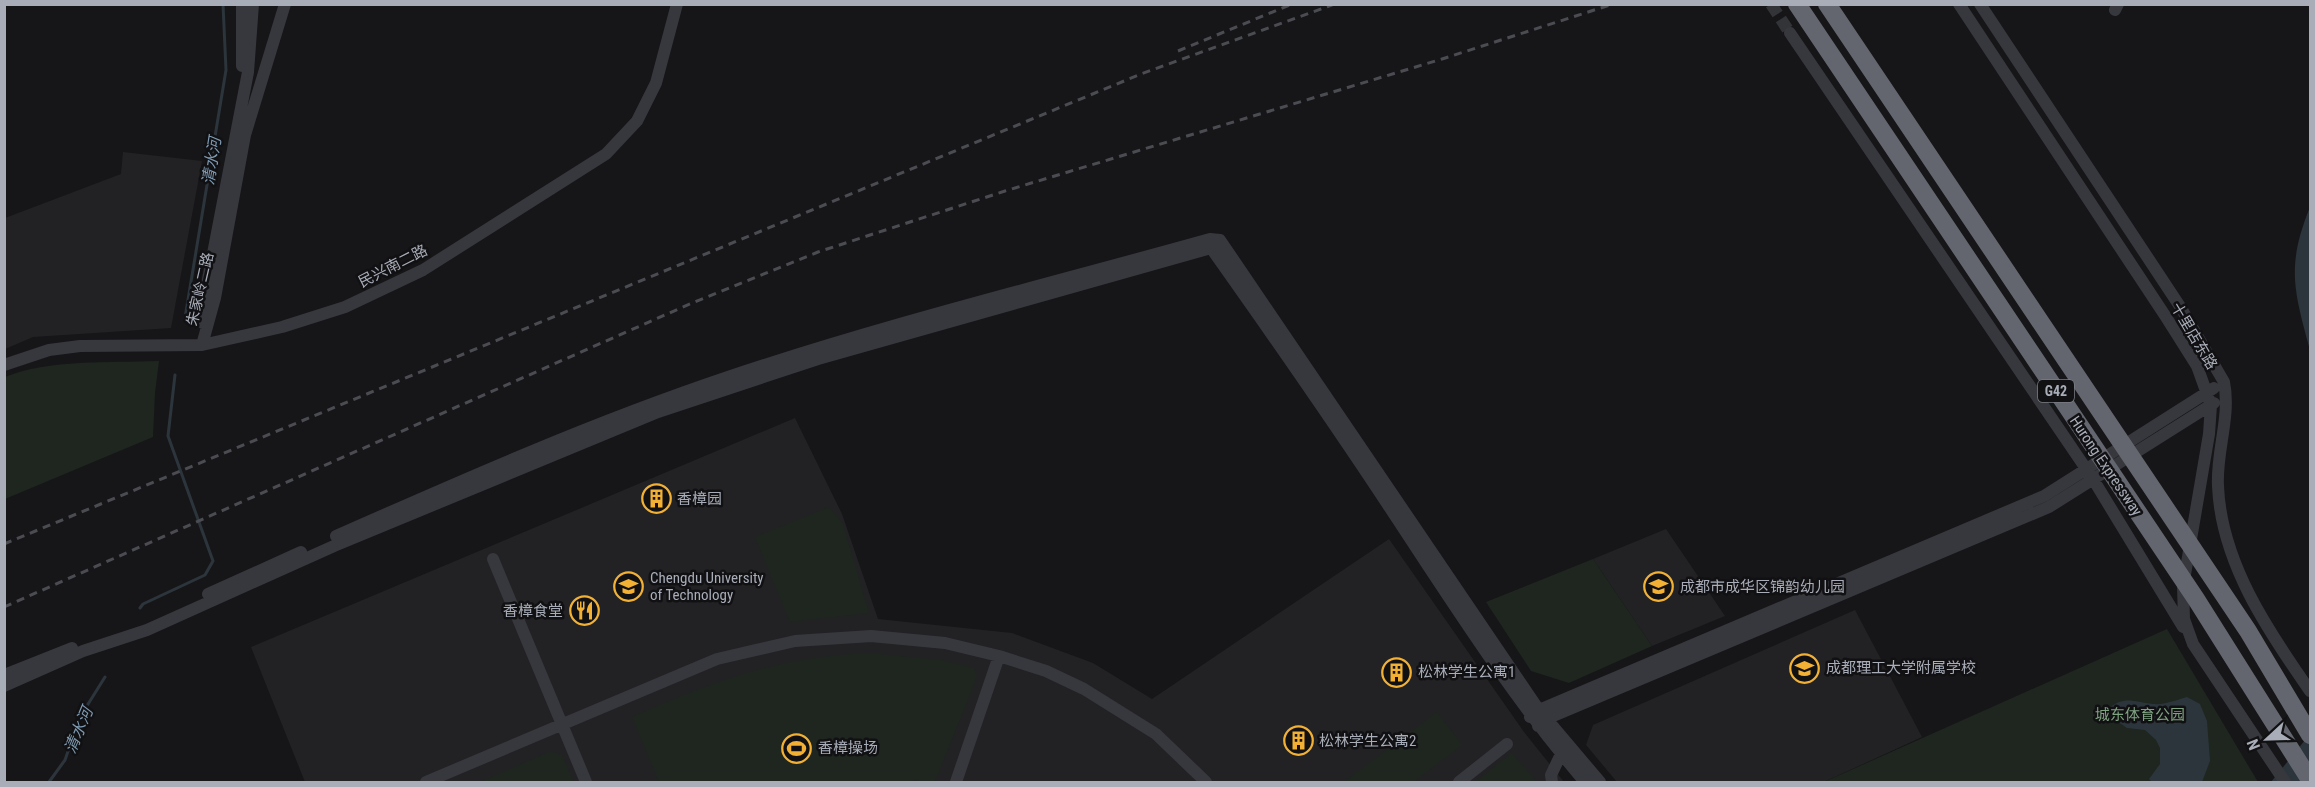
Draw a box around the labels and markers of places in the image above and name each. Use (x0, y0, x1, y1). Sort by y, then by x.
building icon: 香樟园 (640, 483, 672, 515)
place label: 香樟园 (677, 490, 722, 508)
place label: Chengdu University of Technology (650, 569, 764, 604)
school or university icon: Chengdu University of Technology (613, 571, 645, 603)
school or university icon: 成都市成华区锦韵幼儿园 (1643, 571, 1675, 603)
place label: 成都市成华区锦韵幼儿园 (1680, 578, 1845, 596)
restaurant icon: 香樟食堂 (568, 595, 600, 627)
place label: 香樟食堂 (503, 602, 563, 620)
school or university icon: 成都理工大学附属学校 (1789, 652, 1821, 684)
building icon: 松林学生公寓1 (1381, 656, 1413, 688)
place label: 成都理工大学附属学校 (1826, 659, 1976, 677)
place label: 松林学生公寓1 (1418, 663, 1515, 681)
building icon: 松林学生公寓2 (1282, 725, 1314, 757)
sports icon: 香樟操场 (781, 732, 813, 764)
place label: 松林学生公寓2 (1319, 732, 1416, 750)
place label: 香樟操场 (818, 739, 878, 757)

